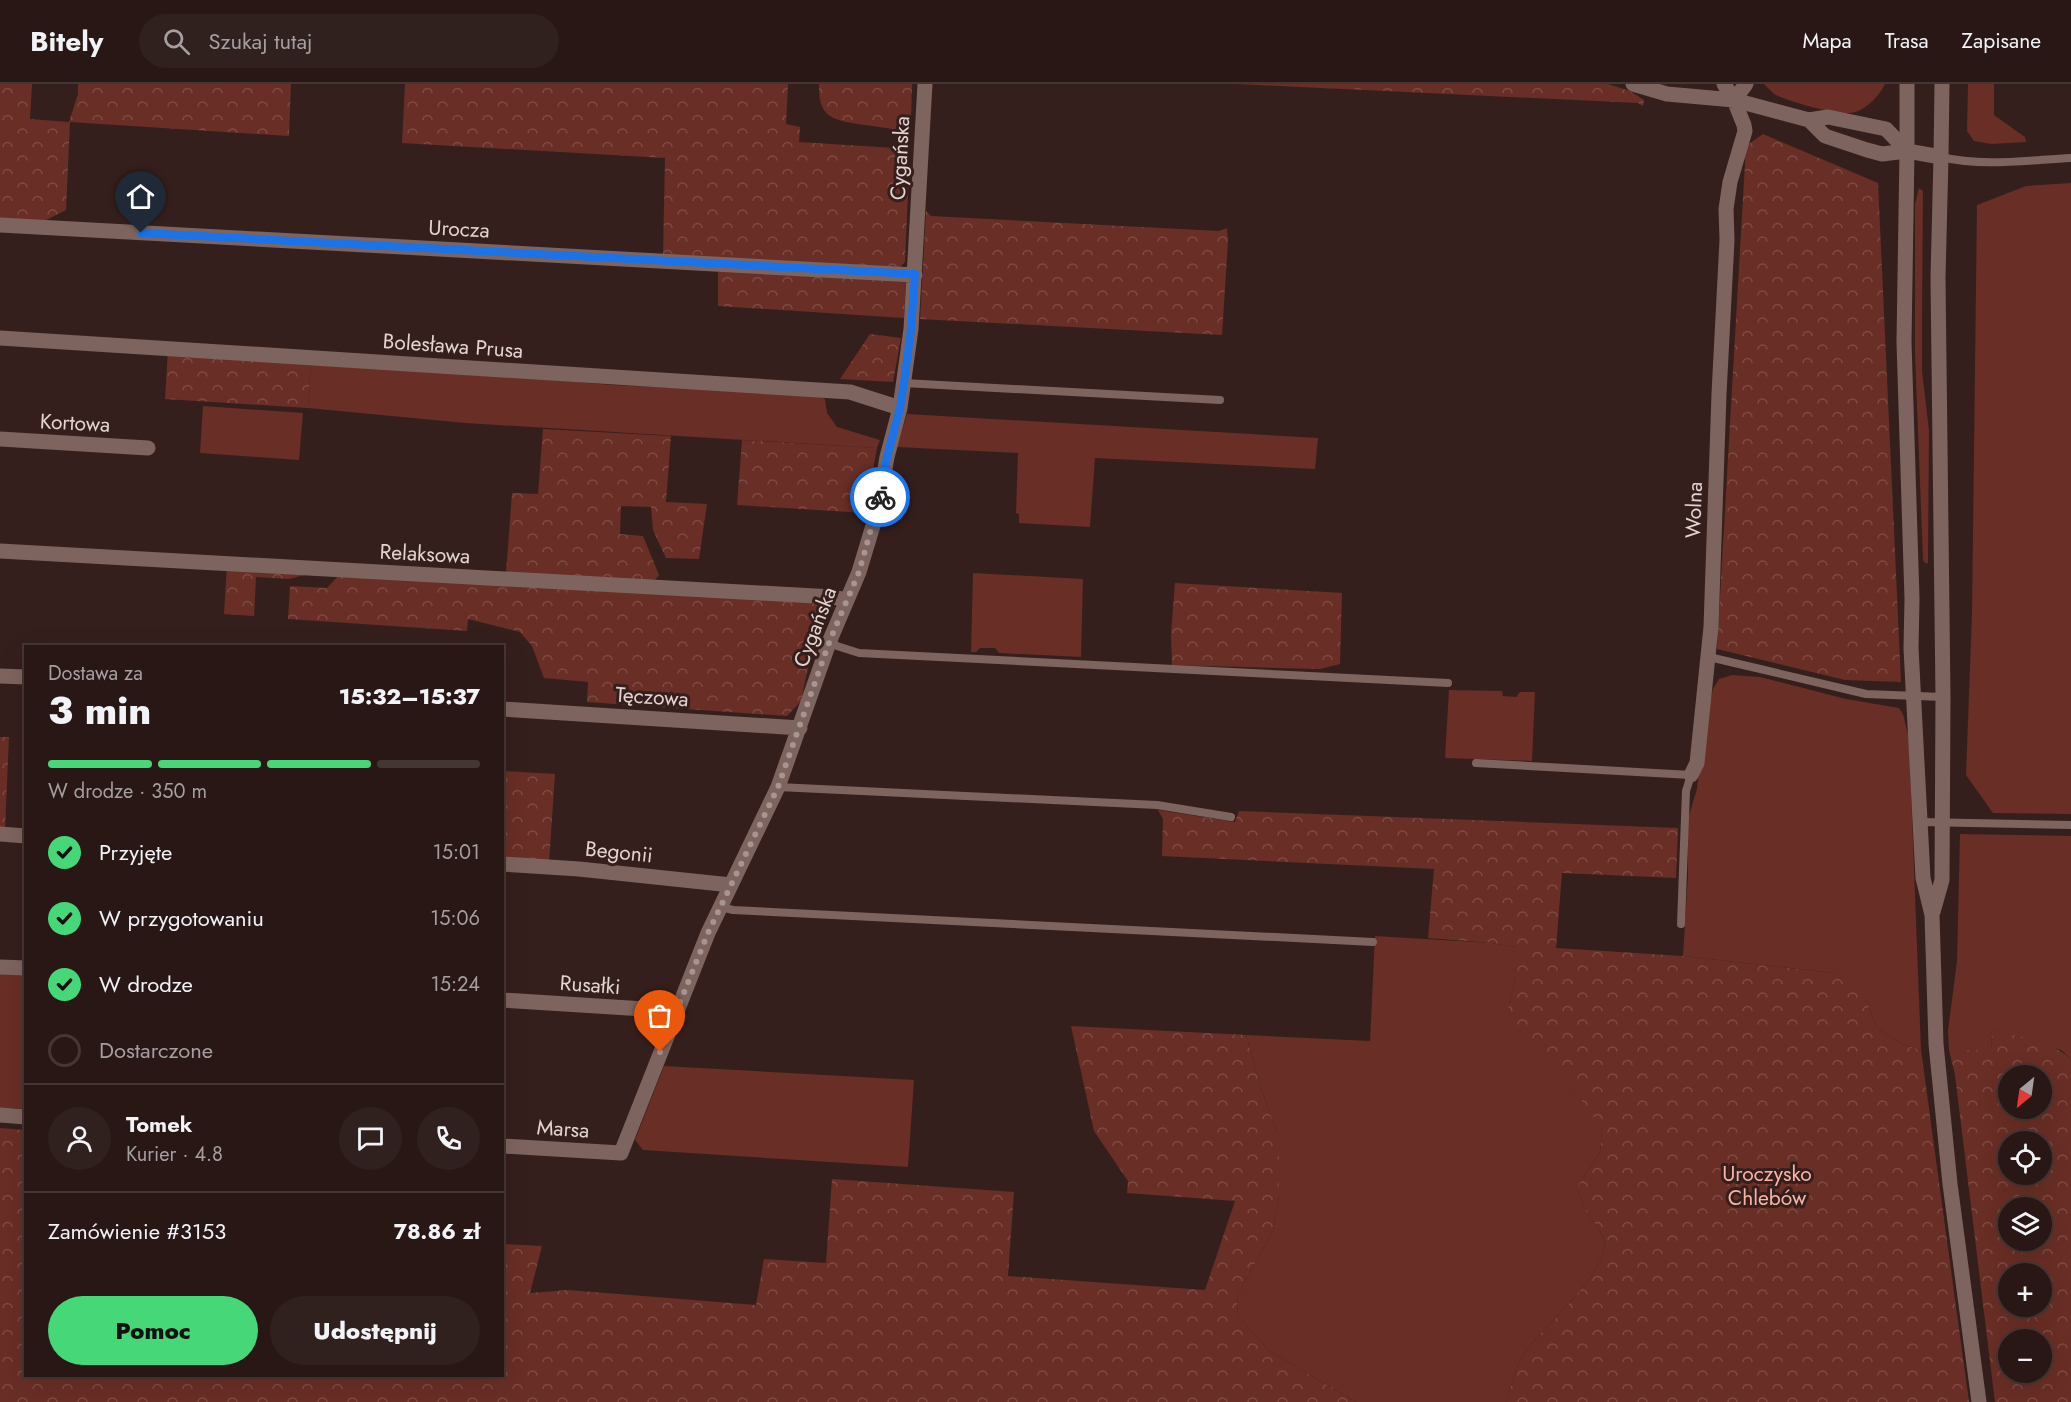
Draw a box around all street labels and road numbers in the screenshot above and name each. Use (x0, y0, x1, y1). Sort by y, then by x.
street label: Cygańska (883, 115, 917, 201)
street label: Urocza (428, 212, 490, 246)
street label: Bolesława Prusa (382, 326, 524, 366)
street label: Kortowa (39, 406, 111, 440)
street label: Wolna (1678, 481, 1710, 539)
street label: Relaksowa (379, 537, 471, 571)
street label: Cygańska (786, 582, 844, 672)
street label: Tęczowa (614, 679, 690, 715)
street label: Begonii (584, 834, 654, 870)
street label: Rusałki (559, 968, 621, 1002)
street label: Marsa (536, 1112, 590, 1146)

